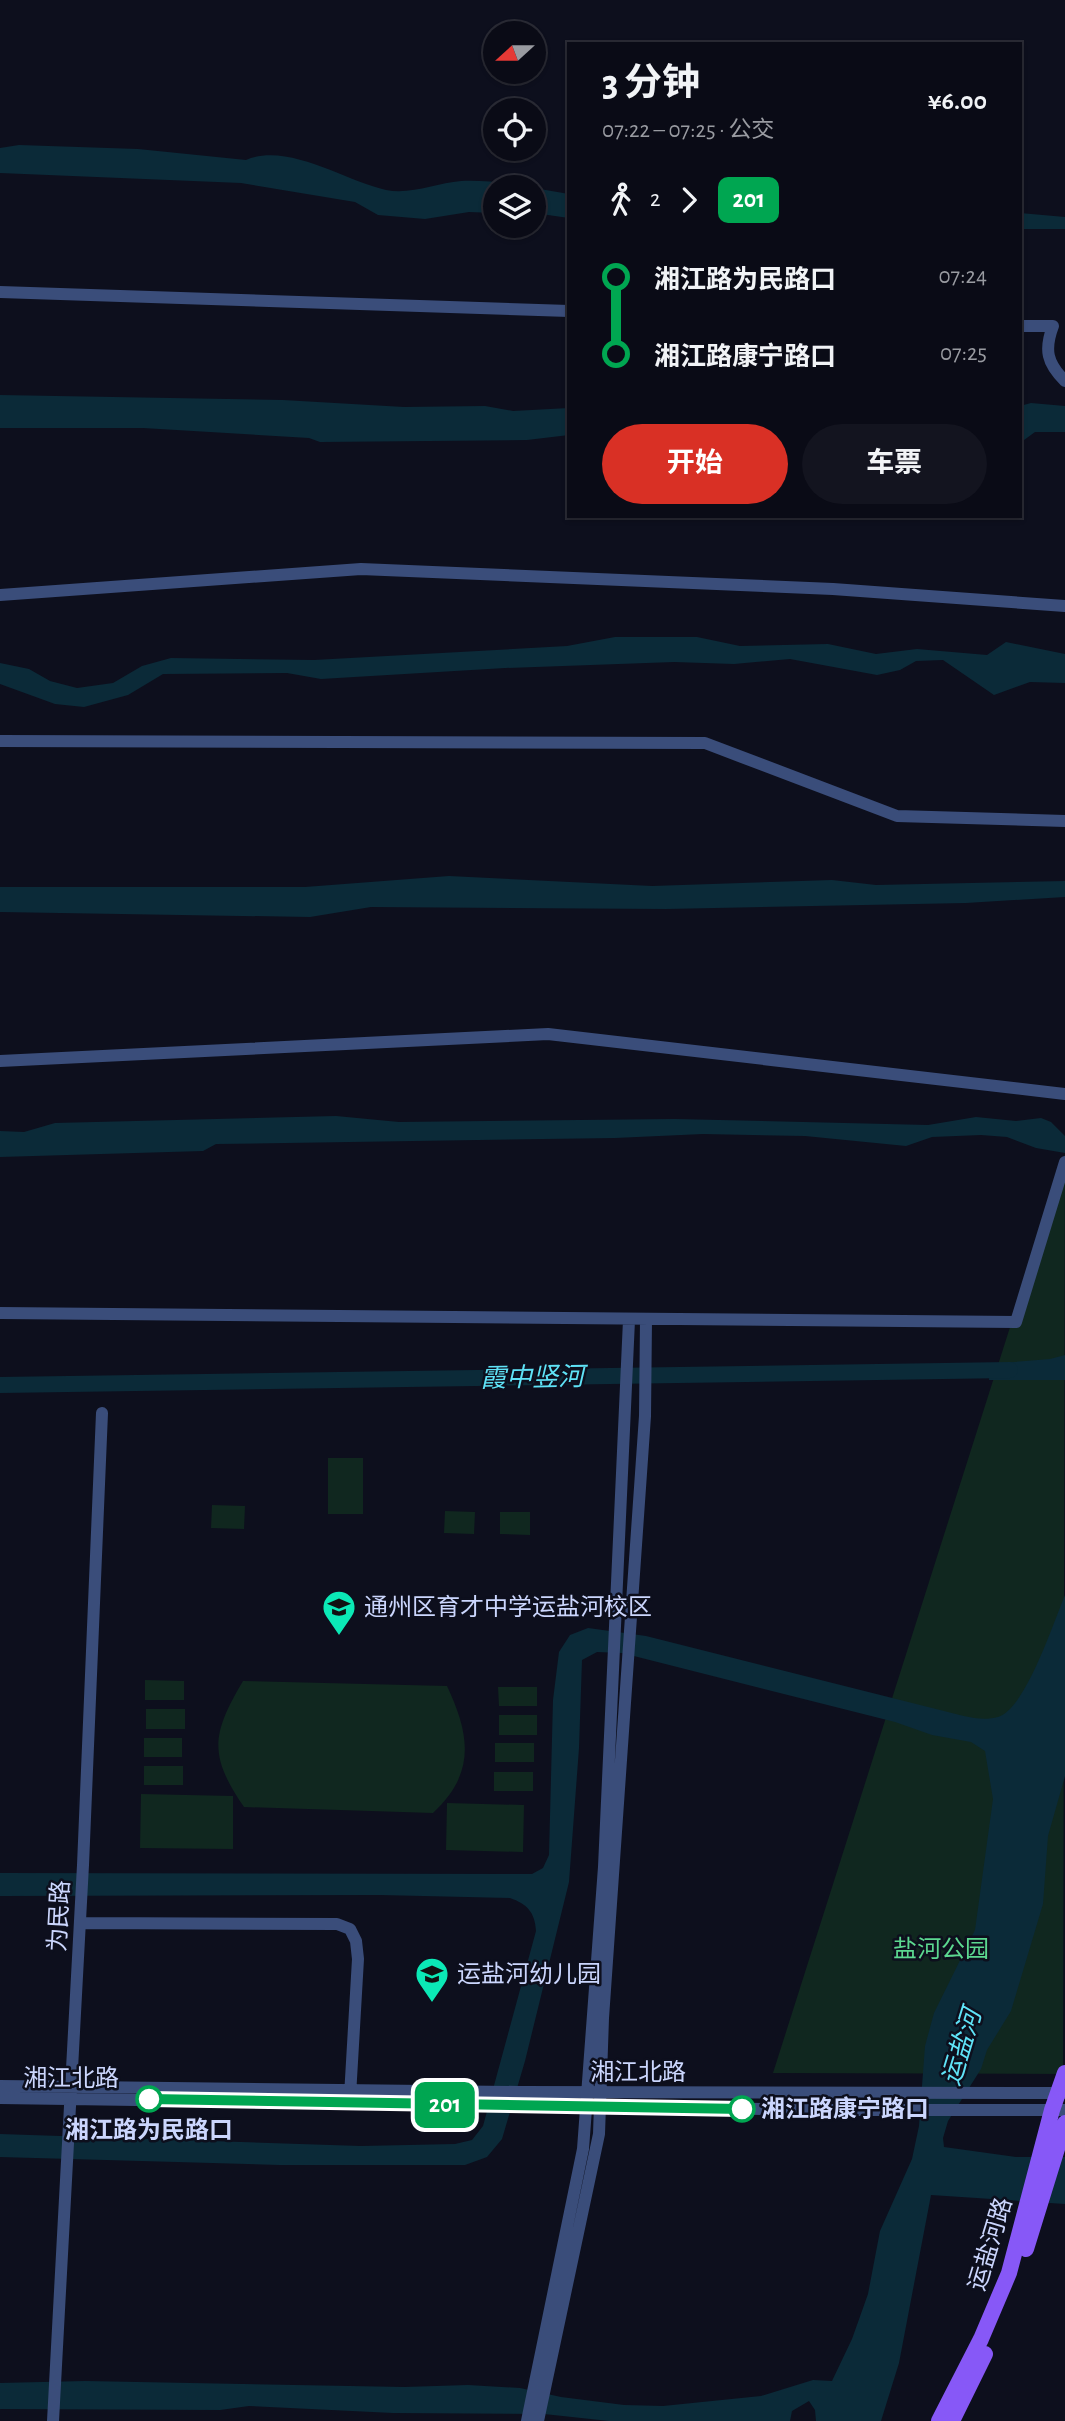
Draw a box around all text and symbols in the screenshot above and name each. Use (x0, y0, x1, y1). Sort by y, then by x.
north arrow (483, 21, 546, 84)
map controls (483, 21, 546, 238)
text: 3 分钟 (602, 65, 700, 103)
text: ¥6.00 (928, 88, 987, 114)
button: locate (483, 98, 546, 161)
text: 07:22 – 07:25 · 公交 (602, 119, 774, 142)
button: layers (483, 175, 546, 238)
icon: walk (602, 181, 640, 219)
icon: forward (670, 181, 708, 219)
text: 2 (650, 188, 660, 211)
text: 201 (732, 188, 765, 212)
text: 07:24 (938, 265, 987, 288)
text: 湘江路为民路口 (654, 267, 836, 293)
text: 07:25 (940, 342, 987, 365)
text: 湘江路康宁路口 (654, 344, 836, 370)
button: 开始 (602, 424, 788, 504)
button: 车票 (802, 424, 987, 504)
water label: 霞中竖河 (480, 1363, 589, 1392)
school or university icon: 通州区育才中学运盐河校区 (320, 1588, 358, 1637)
place label: 通州区育才中学运盐河校区 (364, 1594, 652, 1620)
street label: 为民路 (44, 1879, 74, 1953)
park label: 盐河公园 (893, 1936, 989, 1962)
school or university icon: 运盐河幼儿园 (413, 1955, 451, 2004)
place label: 运盐河幼儿园 (457, 1961, 601, 1987)
water label: 运盐河 (937, 2001, 987, 2088)
street label: 湘江北路 (590, 2059, 686, 2085)
street label: 湘江北路 (23, 2065, 119, 2091)
line badge: 201 (405, 2082, 485, 2128)
marker: 湘江路为民路口 (136, 2086, 162, 2112)
text: 201 (429, 2093, 461, 2117)
marker: 湘江路康宁路口 (729, 2096, 755, 2122)
place label: 湘江路康宁路口 (761, 2096, 929, 2122)
place label: 湘江路为民路口 (65, 2117, 233, 2143)
street label: 运盐河路 (964, 2194, 1016, 2294)

